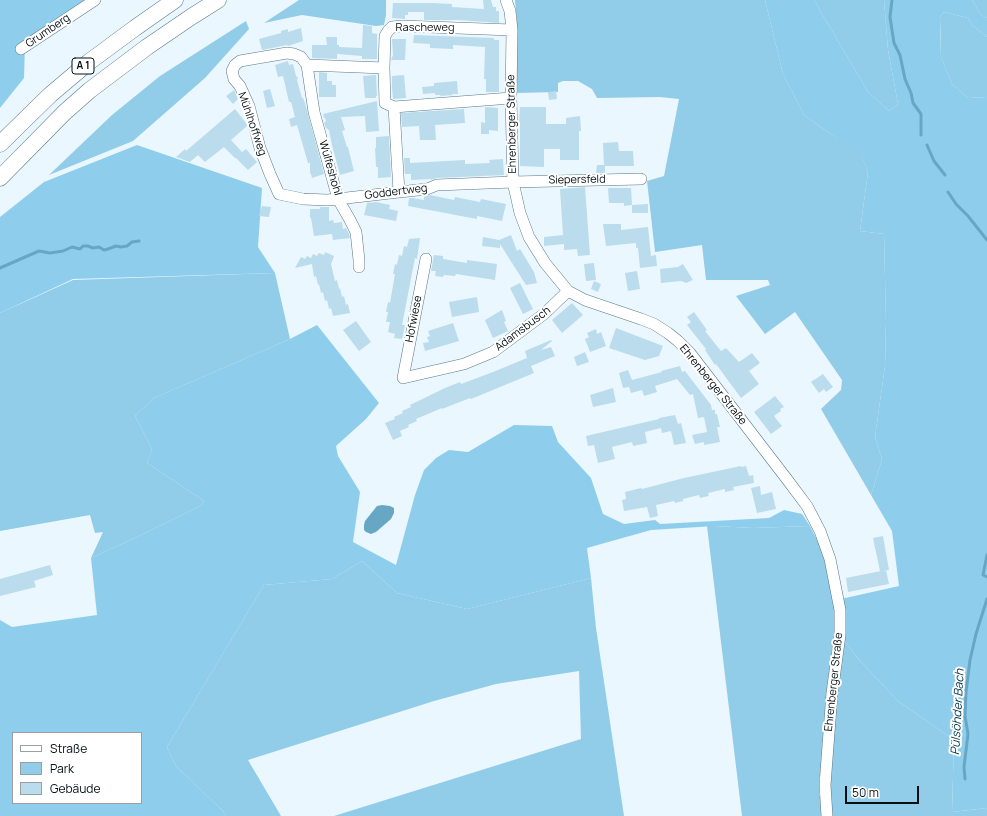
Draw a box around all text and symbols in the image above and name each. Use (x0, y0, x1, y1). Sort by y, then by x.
street label: Grumberg (23, 11, 73, 51)
street label: Rascheweg (396, 21, 454, 35)
road number: A 1 (72, 58, 94, 74)
street label: Ehrenberger Straße (505, 74, 519, 174)
street label: Mühlhoffweg (235, 90, 269, 158)
street label: Wulfeshohl (316, 139, 344, 197)
street label: Siepersfeld (548, 173, 606, 187)
street label: Goddertweg (364, 182, 428, 202)
street label: Hofwiese (403, 294, 425, 344)
street label: Adamsbusch (493, 304, 553, 354)
street label: Ehrenberger Straße (677, 342, 749, 428)
street label: Ehrenberger Straße (822, 632, 846, 732)
water label: Pülsöhder Bach (949, 669, 967, 755)
legend (12, 732, 142, 804)
text: Straße (50, 740, 87, 757)
text: Park (50, 760, 74, 777)
scale bar (847, 778, 921, 804)
text: Gebäude (50, 780, 101, 797)
text: 50 m (852, 784, 879, 801)

